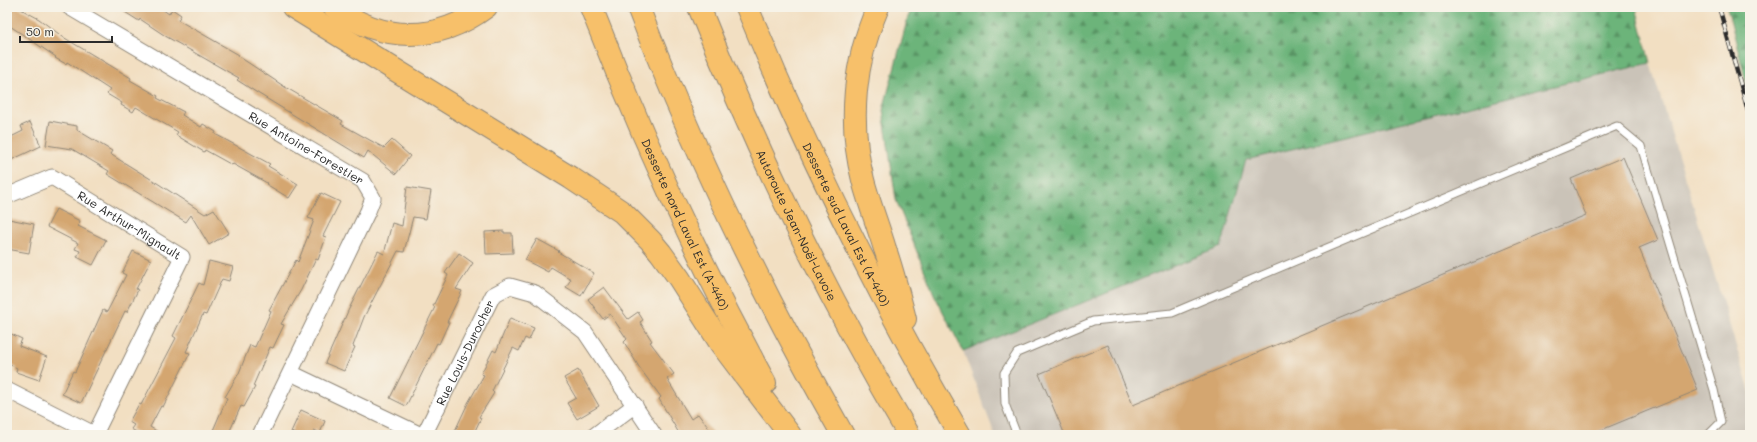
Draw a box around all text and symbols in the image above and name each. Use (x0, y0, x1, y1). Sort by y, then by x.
scale bar (20, 18, 112, 44)
text: 50 m (26, 23, 54, 39)
street label: Rue Antoine-Forestier (246, 107, 367, 188)
street label: Desserte nord Laval Est (A-440) (638, 136, 733, 313)
street label: Desserte sud Laval Est (A-440) (799, 140, 894, 309)
street label: Autoroute Jean-Noël-Lavoie (753, 147, 841, 303)
street label: Rue Arthur-Mignault (75, 187, 184, 263)
street label: Rue Louis-Durocher (432, 297, 497, 408)

